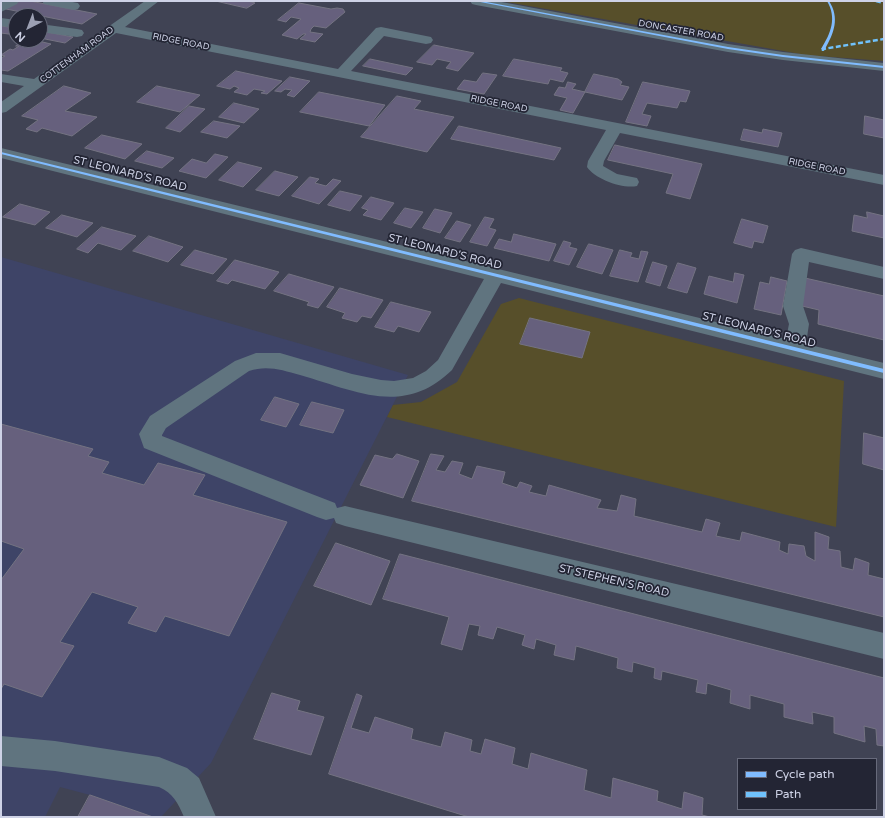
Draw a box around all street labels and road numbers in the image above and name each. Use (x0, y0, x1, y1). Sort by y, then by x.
street label: DONCASTER ROAD (637, 18, 725, 44)
street label: COTTENHAM ROAD (38, 25, 116, 85)
street label: RIDGE ROAD (152, 31, 210, 53)
street label: RIDGE ROAD (470, 93, 528, 115)
street label: ST LEONARD'S ROAD (72, 154, 188, 194)
street label: RIDGE ROAD (788, 156, 846, 178)
street label: ST LEONARD'S ROAD (387, 232, 503, 272)
street label: ST LEONARD'S ROAD (701, 310, 817, 350)
street label: ST STEPHEN'S ROAD (558, 562, 670, 600)

